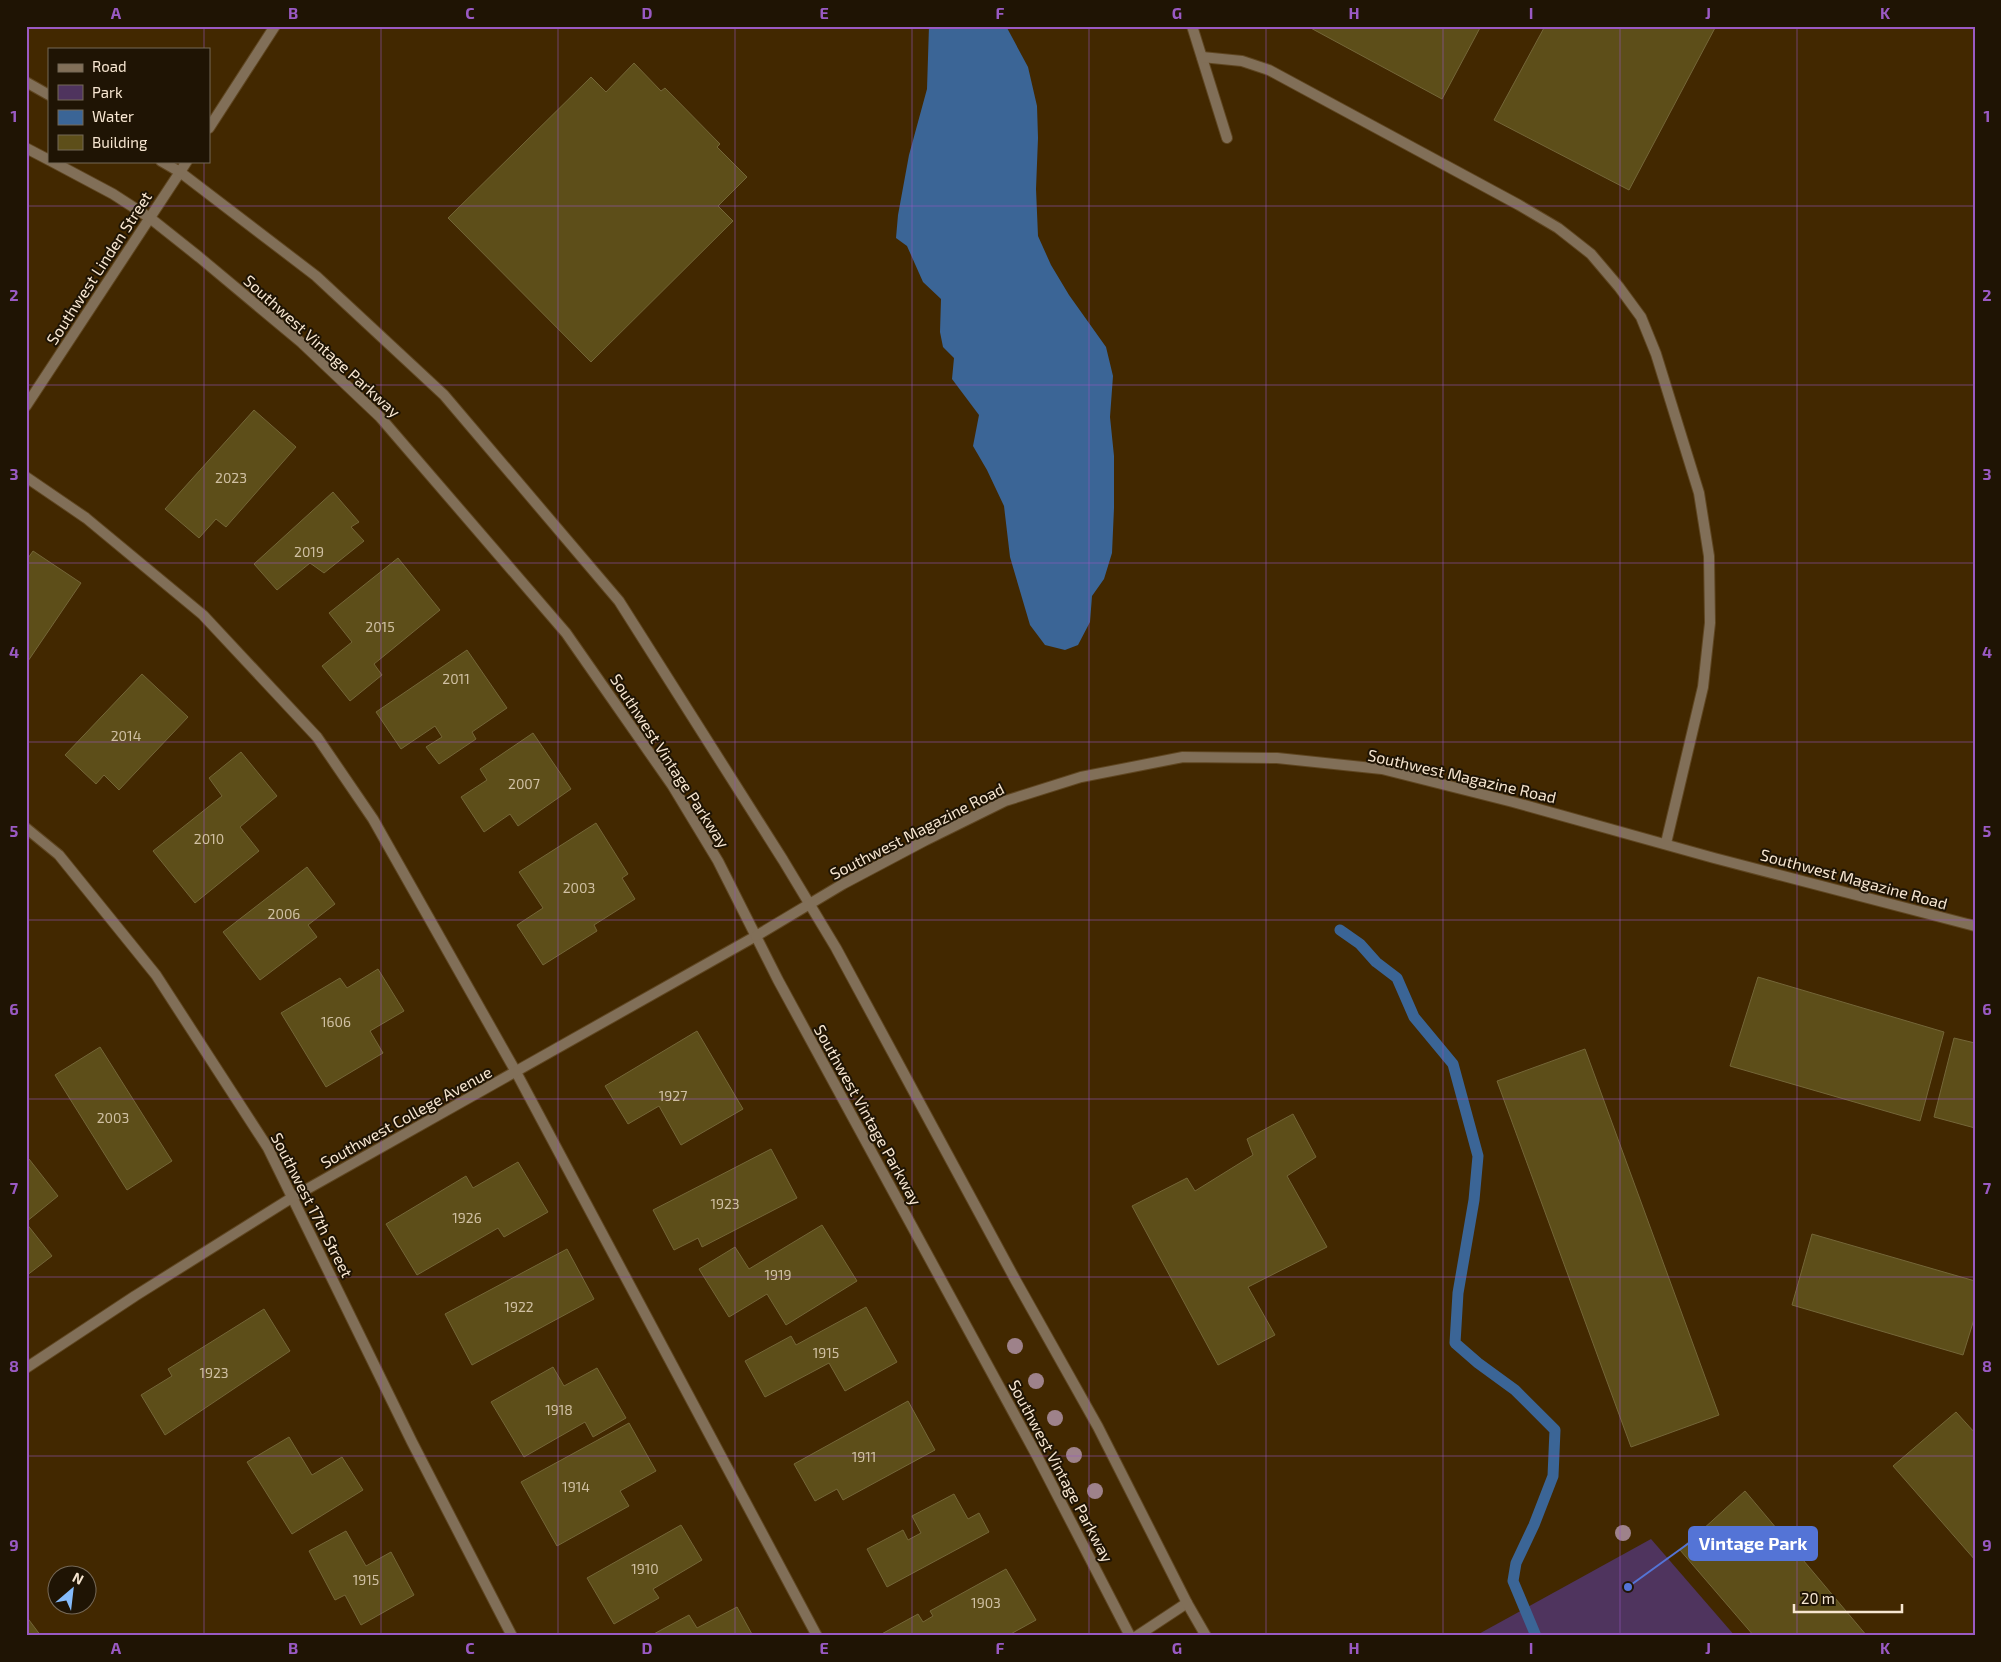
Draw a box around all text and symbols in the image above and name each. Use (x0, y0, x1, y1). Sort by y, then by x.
text: A (111, 3, 122, 22)
text: B (288, 3, 298, 22)
text: C (465, 3, 475, 22)
text: D (642, 3, 653, 22)
text: E (819, 3, 829, 22)
text: F (996, 3, 1005, 22)
text: G (1172, 3, 1182, 22)
text: H (1348, 3, 1360, 22)
text: I (1529, 3, 1533, 22)
text: J (1705, 3, 1711, 22)
text: K (1880, 3, 1891, 22)
legend (48, 48, 210, 162)
text: Road (92, 57, 127, 75)
text: Park (92, 83, 123, 101)
text: 1 (11, 106, 17, 125)
text: 1 (1984, 106, 1990, 125)
text: Water (92, 107, 134, 125)
text: Building (92, 133, 148, 151)
street label: Southwest Linden Street (42, 188, 155, 348)
street label: Southwest Vintage Parkway (240, 270, 405, 421)
text: 2 (9, 285, 19, 304)
text: 2 (1982, 285, 1992, 304)
text: 3 (9, 464, 19, 483)
text: 3 (1982, 464, 1992, 483)
house number: 2023 (215, 469, 247, 486)
house number: 2019 (294, 543, 324, 560)
house number: 2015 (365, 618, 395, 635)
text: 4 (9, 642, 19, 661)
text: 4 (1982, 642, 1992, 661)
house number: 2011 (442, 670, 470, 687)
street label: Southwest Vintage Parkway (607, 670, 734, 852)
house number: 2014 (111, 727, 141, 744)
street label: Southwest Magazine Road (1366, 745, 1558, 806)
house number: 2007 (508, 775, 540, 792)
street label: Southwest Magazine Road (826, 778, 1007, 883)
text: 5 (10, 821, 19, 840)
text: 5 (1983, 821, 1992, 840)
house number: 2010 (194, 830, 224, 847)
street label: Southwest Magazine Road (1758, 844, 1950, 913)
house number: 2003 (563, 879, 595, 896)
house number: 2006 (268, 905, 300, 922)
text: 6 (9, 999, 19, 1018)
text: 6 (1982, 999, 1992, 1018)
house number: 1606 (321, 1013, 351, 1030)
street label: Southwest Vintage Parkway (811, 1021, 926, 1209)
street label: Southwest College Avenue (317, 1062, 495, 1172)
house number: 1927 (659, 1087, 687, 1104)
house number: 2003 (97, 1109, 129, 1126)
street label: Southwest 17th Street (268, 1129, 357, 1280)
text: 7 (10, 1178, 19, 1197)
text: 7 (1983, 1178, 1992, 1197)
house number: 1923 (710, 1195, 740, 1212)
house number: 1926 (452, 1209, 482, 1226)
house number: 1919 (764, 1266, 792, 1283)
house number: 1922 (504, 1298, 534, 1315)
house number: 1915 (813, 1344, 839, 1361)
text: 8 (9, 1356, 19, 1375)
text: 8 (1982, 1356, 1992, 1375)
house number: 1923 (199, 1364, 229, 1381)
street label: Southwest Vintage Parkway (1005, 1376, 1118, 1566)
house number: 1918 (545, 1401, 573, 1418)
house number: 1911 (852, 1448, 876, 1465)
house number: 1914 (562, 1478, 590, 1495)
callout: Vintage Park (1689, 1527, 1817, 1560)
text: Vintage Park (1699, 1532, 1807, 1554)
text: 9 (9, 1535, 19, 1554)
text: 9 (1982, 1535, 1992, 1554)
house number: 1910 (631, 1560, 659, 1577)
north arrow (48, 1564, 98, 1614)
text: N (70, 1568, 87, 1588)
house number: 1915 (353, 1571, 379, 1588)
scale bar (1794, 1582, 1901, 1614)
text: 20 m (1801, 1589, 1835, 1607)
house number: 1903 (971, 1594, 1001, 1611)
text: A (111, 1638, 122, 1657)
text: B (288, 1638, 298, 1657)
text: C (465, 1638, 475, 1657)
text: D (642, 1638, 653, 1657)
text: E (819, 1638, 829, 1657)
text: F (996, 1638, 1005, 1657)
text: G (1172, 1638, 1182, 1657)
text: H (1348, 1638, 1360, 1657)
text: I (1529, 1638, 1533, 1657)
text: J (1705, 1638, 1711, 1657)
text: K (1880, 1638, 1891, 1657)

